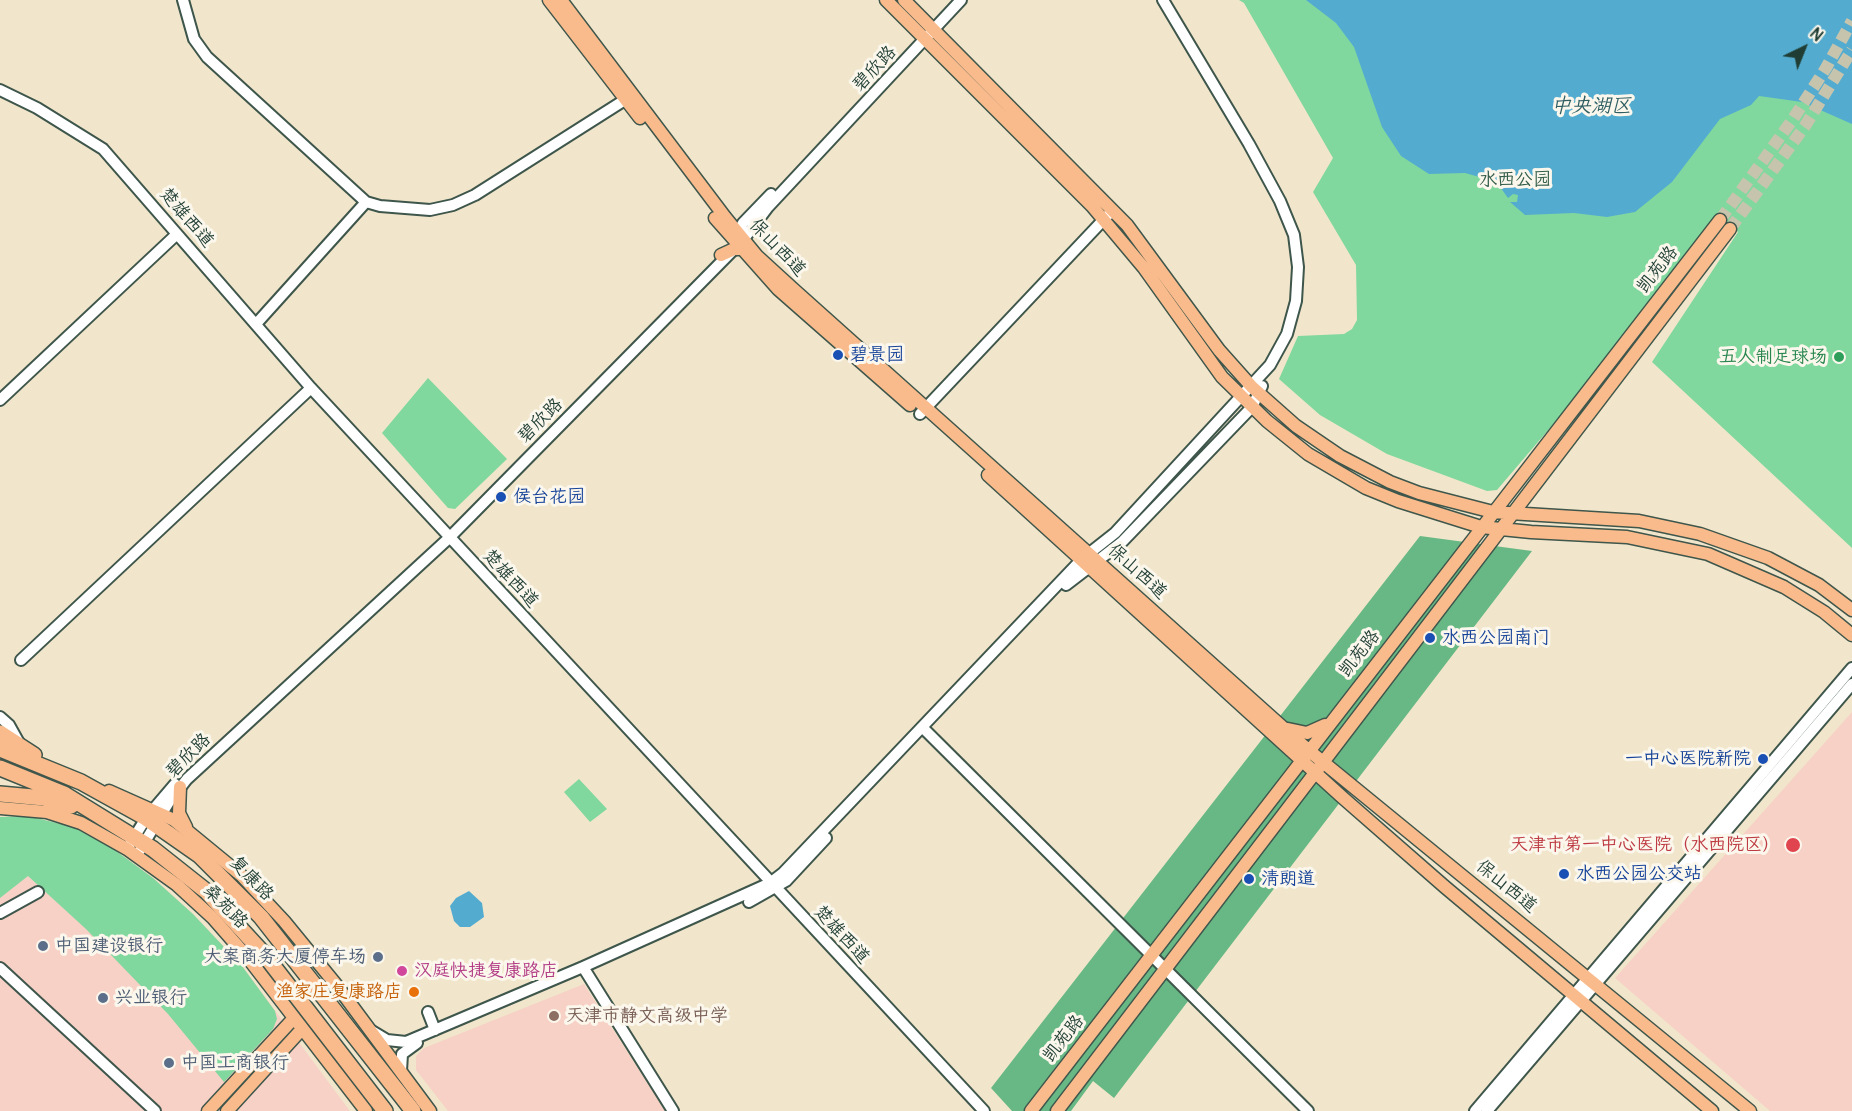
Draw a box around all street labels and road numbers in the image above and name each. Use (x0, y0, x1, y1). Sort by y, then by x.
street label: 碧欣路 (849, 42, 901, 96)
street label: 楚雄西道 (154, 184, 218, 252)
street label: 保山西道 (744, 215, 810, 281)
street label: 凯苑路 (1633, 242, 1683, 298)
street label: 碧欣路 (514, 394, 568, 448)
street label: 保山西道 (1103, 540, 1171, 604)
street label: 楚雄西道 (478, 545, 542, 613)
street label: 凯苑路 (1335, 626, 1385, 682)
street label: 碧欣路 (162, 729, 216, 783)
street label: 复康路 (224, 852, 278, 906)
street label: 保山西道 (1471, 856, 1541, 918)
street label: 桑苑路 (198, 880, 252, 934)
street label: 楚雄西道 (809, 901, 873, 969)
street label: 凯苑路 (1039, 1011, 1089, 1067)

